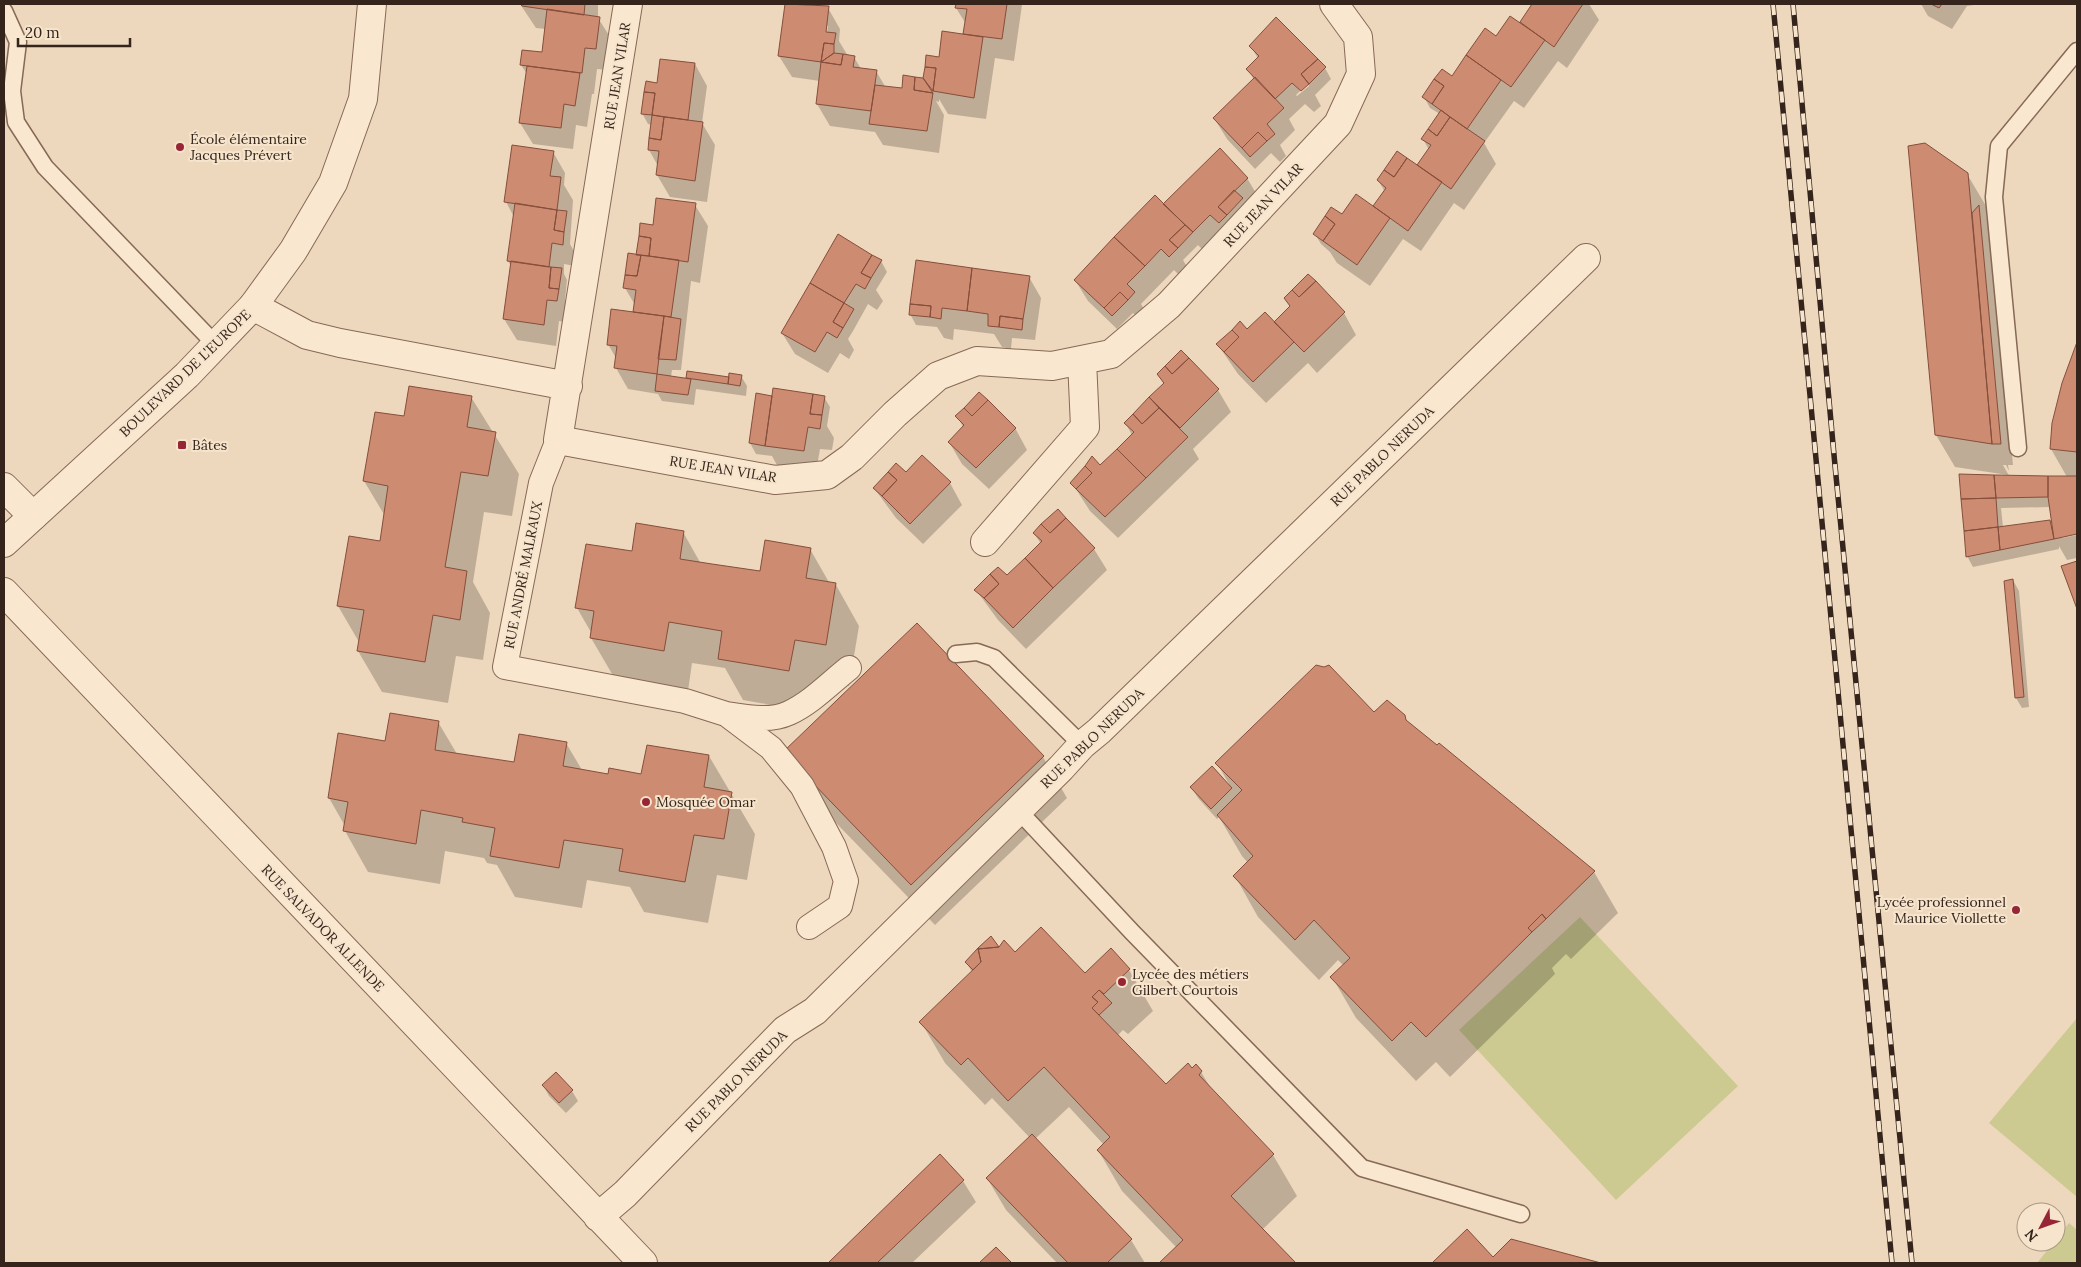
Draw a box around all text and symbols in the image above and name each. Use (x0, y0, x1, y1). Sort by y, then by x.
scale bar (18, 15, 130, 47)
street label: RUE JEAN VILAR (600, 21, 634, 131)
text: 20 m (25, 23, 60, 42)
place label: École élémentaire Jacques Prévert (189, 130, 307, 164)
marker: École élémentaire Jacques Prévert (174, 141, 186, 153)
street label: RUE JEAN VILAR (1219, 159, 1307, 251)
street label: BOULEVARD DE L'EUROPE (115, 305, 255, 441)
street label: RUE PABLO NERUDA (1326, 402, 1438, 510)
place label: Bâtes (192, 436, 227, 454)
marker: Bâtes (176, 439, 188, 451)
street label: RUE JEAN VILAR (668, 452, 778, 486)
street label: RUE ANDRÉ MALRAUX (500, 499, 546, 650)
street label: RUE PABLO NERUDA (1036, 684, 1148, 792)
place label: Mosquée Omar (656, 793, 756, 811)
marker: Mosquée Omar (640, 796, 652, 808)
street label: RUE SALVADOR ALLENDE (258, 861, 389, 996)
place label: Lycée professionnel Maurice Viollette (1877, 893, 2006, 927)
marker: Lycée professionnel Maurice Viollette (2010, 904, 2022, 916)
place label: Lycée des métiers Gilbert Courtois (1132, 965, 1249, 999)
marker: Lycée des métiers Gilbert Courtois (1116, 976, 1128, 988)
street label: RUE PABLO NERUDA (681, 1026, 791, 1136)
north arrow (2016, 1202, 2066, 1252)
text: N (2021, 1225, 2042, 1246)

